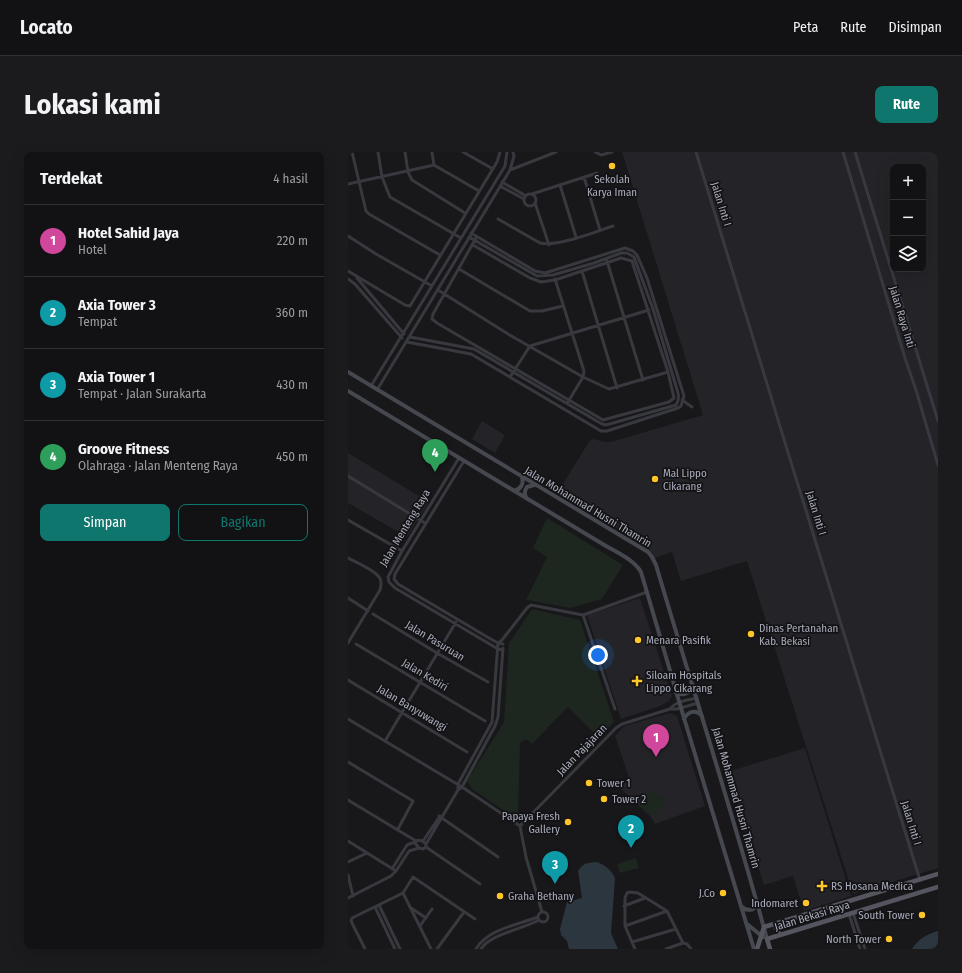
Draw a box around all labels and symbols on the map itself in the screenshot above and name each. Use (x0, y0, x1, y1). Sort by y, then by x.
marker: Sekolah Karya Iman (607, 161, 617, 171)
place label: Sekolah Karya Iman (587, 173, 637, 199)
street label: Jalan Inti I (708, 180, 734, 228)
street label: Jalan Raya Inti (886, 285, 918, 350)
pin: 4 (422, 439, 448, 472)
street label: Jalan Mohammad Husni Thamrin (522, 464, 654, 550)
place label: Mal Lippo Cikarang (663, 467, 707, 493)
marker: Mal Lippo Cikarang (650, 474, 660, 484)
street label: Jalan Menteng Raya (377, 487, 433, 569)
street label: Jalan Inti I (803, 489, 829, 537)
street label: Jalan Pasuruan (403, 618, 467, 664)
place label: Dinas Pertanahan Kab. Bekasi (759, 622, 838, 648)
marker: Dinas Pertanahan Kab. Bekasi (746, 629, 756, 639)
place label: Menara Pasifik (646, 634, 712, 647)
marker: Menara Pasifik (633, 635, 643, 645)
your location (588, 645, 608, 665)
street label: Jalan Kediri (400, 656, 451, 694)
place label: Siloam Hospitals Lippo Cikarang (646, 669, 722, 695)
marker: Siloam Hospitals Lippo Cikarang (631, 675, 643, 687)
street label: Jalan Banyuwangi (375, 682, 449, 734)
street label: Jalan Pajajaran (554, 722, 610, 778)
pin: 1 (643, 724, 669, 757)
street label: Jalan Mohammad Husni Thamrin (710, 726, 762, 870)
place label: Tower 1 (597, 777, 631, 790)
marker: Tower 1 (584, 778, 594, 788)
place label: Tower 2 (612, 793, 646, 806)
marker: Tower 2 (599, 794, 609, 804)
street label: Jalan Inti I (898, 799, 924, 847)
place label: Papaya Fresh Gallery (502, 810, 560, 836)
pin: 2 (618, 815, 644, 848)
marker: Papaya Fresh Gallery (563, 817, 573, 827)
pin: 3 (542, 851, 568, 884)
marker: RS Hosana Medica (816, 880, 828, 892)
place label: RS Hosana Medica (831, 880, 913, 893)
place label: J.Co (699, 887, 715, 900)
marker: J.Co (718, 888, 728, 898)
place label: Graha Bethany (508, 890, 574, 903)
marker: Graha Bethany (495, 891, 505, 901)
place label: Indomaret (751, 897, 798, 910)
street label: Jalan Bekasi Raya (773, 898, 851, 934)
marker: Indomaret (801, 898, 811, 908)
place label: South Tower (858, 909, 914, 922)
marker: South Tower (917, 910, 927, 920)
place label: North Tower (826, 933, 881, 946)
marker: North Tower (884, 934, 894, 944)

